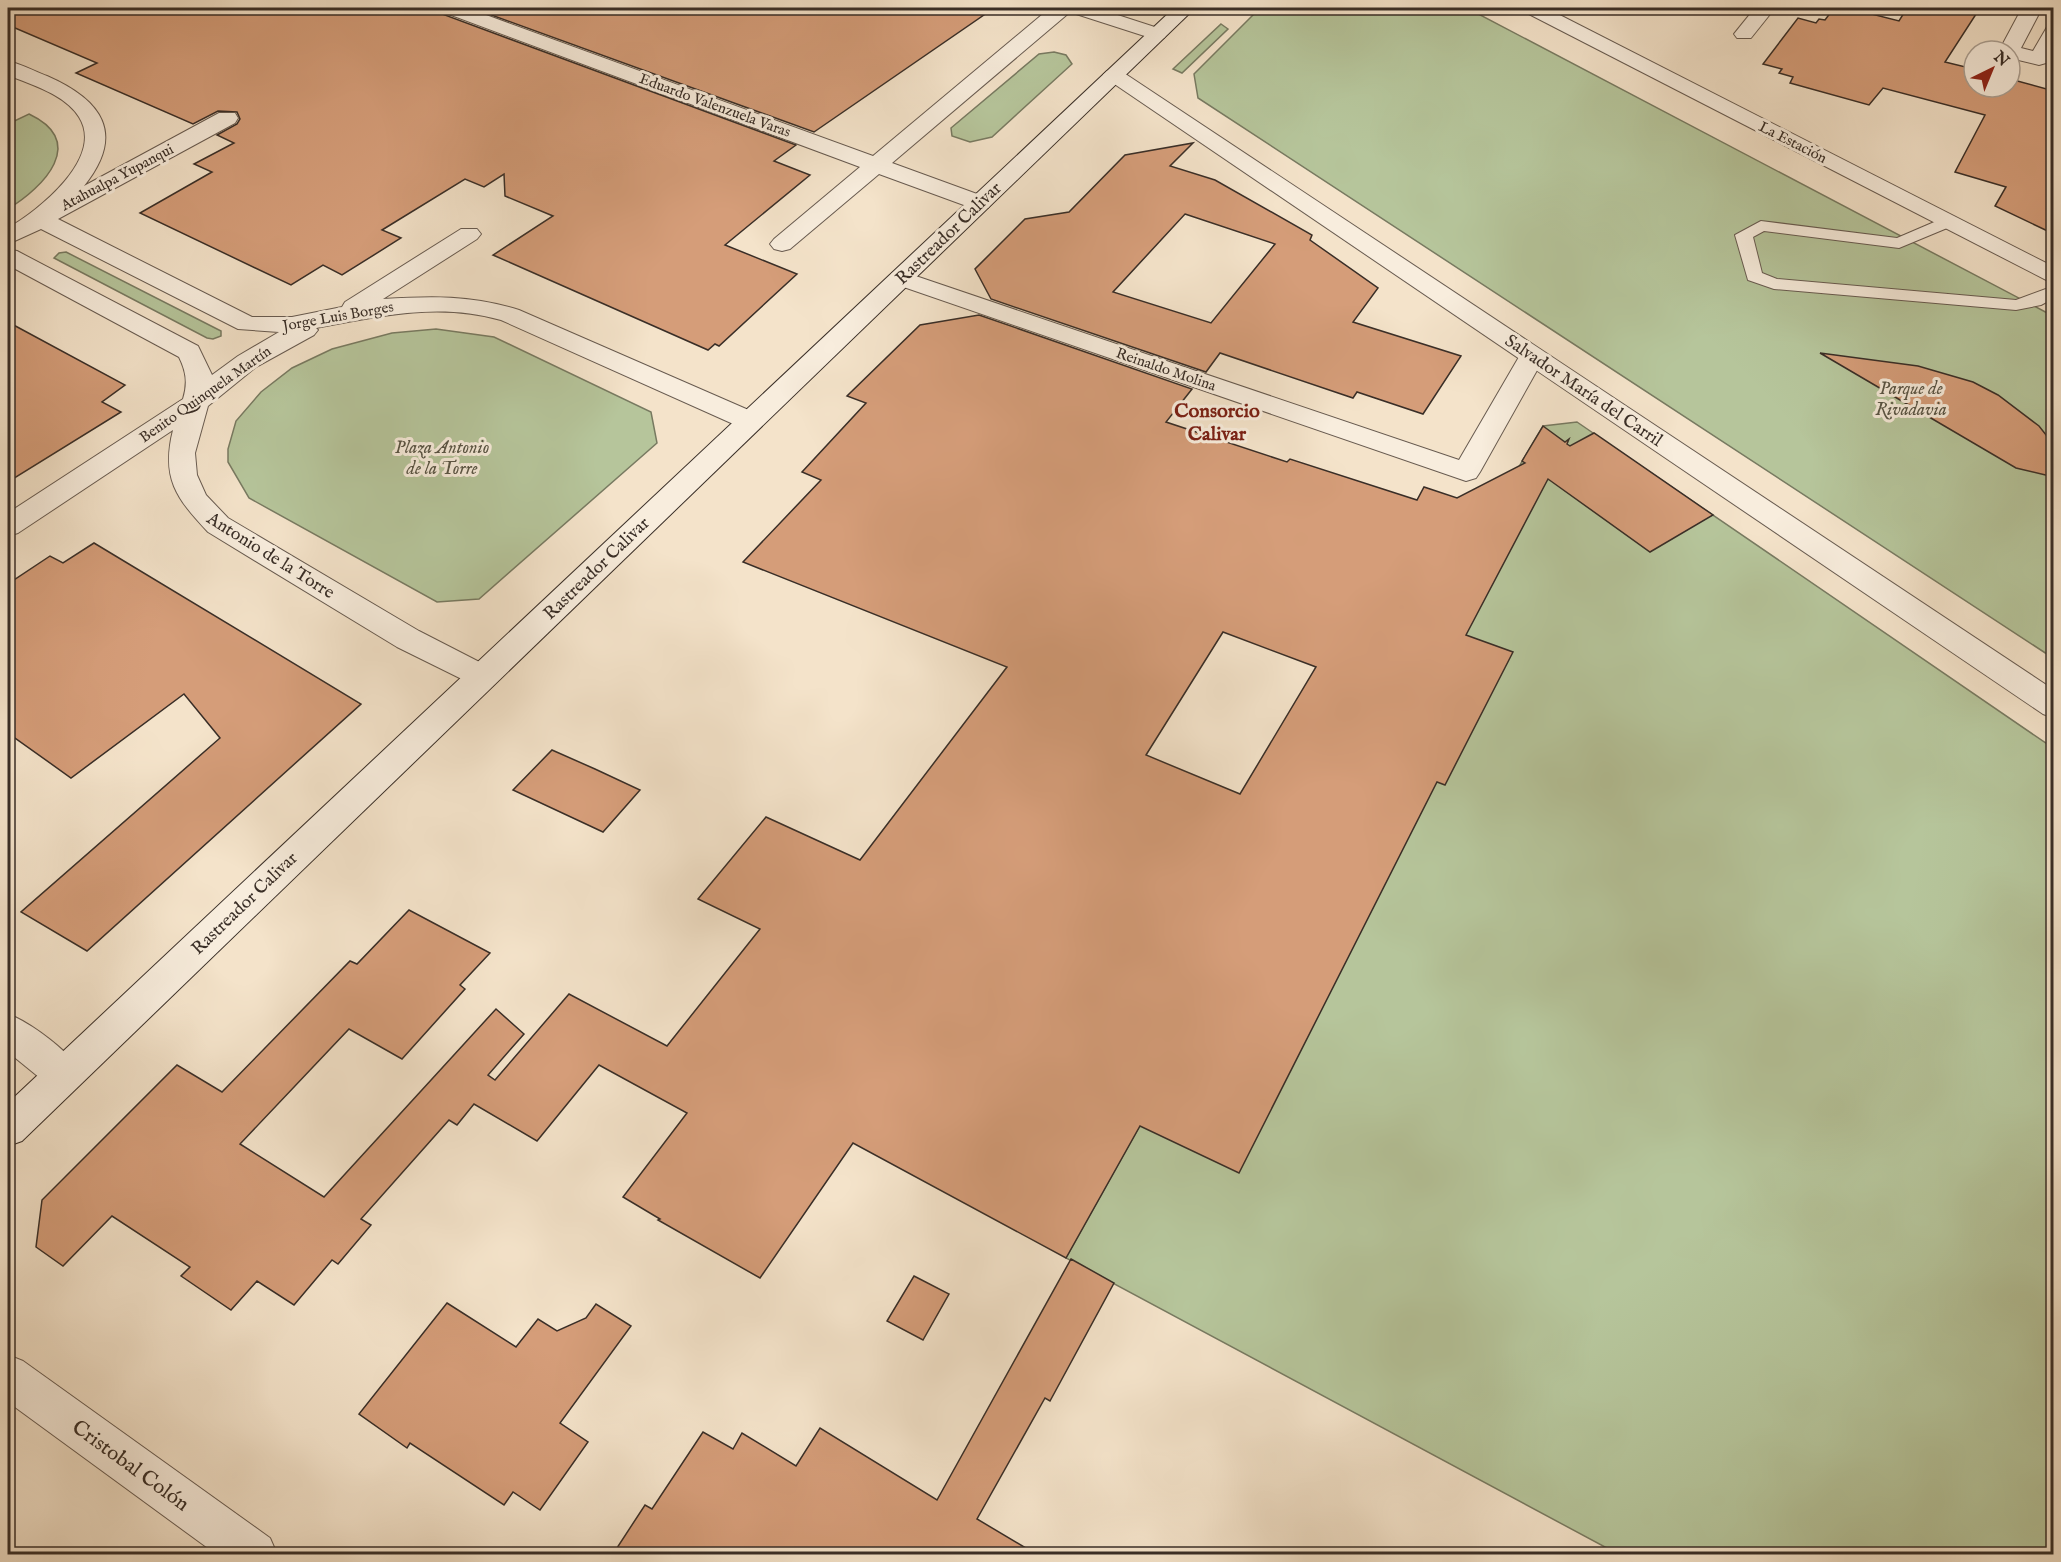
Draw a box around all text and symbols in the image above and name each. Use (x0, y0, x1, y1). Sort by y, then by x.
north arrow (1962, 39, 2022, 99)
text: N (1988, 47, 2013, 72)
street label: Eduardo Valenzuela Varas (636, 69, 793, 142)
street label: La Estación (1755, 117, 1830, 168)
street label: Atahualpa Yupanqui (57, 140, 177, 216)
street label: Rastreador Calivar (891, 177, 1007, 291)
street label: Jorge Luis Borges (279, 297, 395, 336)
street label: Salvador María del Carril (1500, 330, 1666, 453)
street label: Benito Quinquela Martín (136, 342, 275, 447)
street label: Reinaldo Molina (1113, 343, 1219, 396)
park label: Parque de Rivadavia (1875, 378, 1947, 422)
district label: Consorcio Calivar (1174, 399, 1260, 447)
park label: Plaza Antonio de la Torre (395, 437, 489, 481)
street label: Antonio de la Torre (201, 507, 338, 605)
street label: Rastreador Calivar (539, 512, 655, 626)
street label: Rastreador Calivar (187, 847, 303, 961)
street label: Cristobal Colón (66, 1414, 194, 1518)

